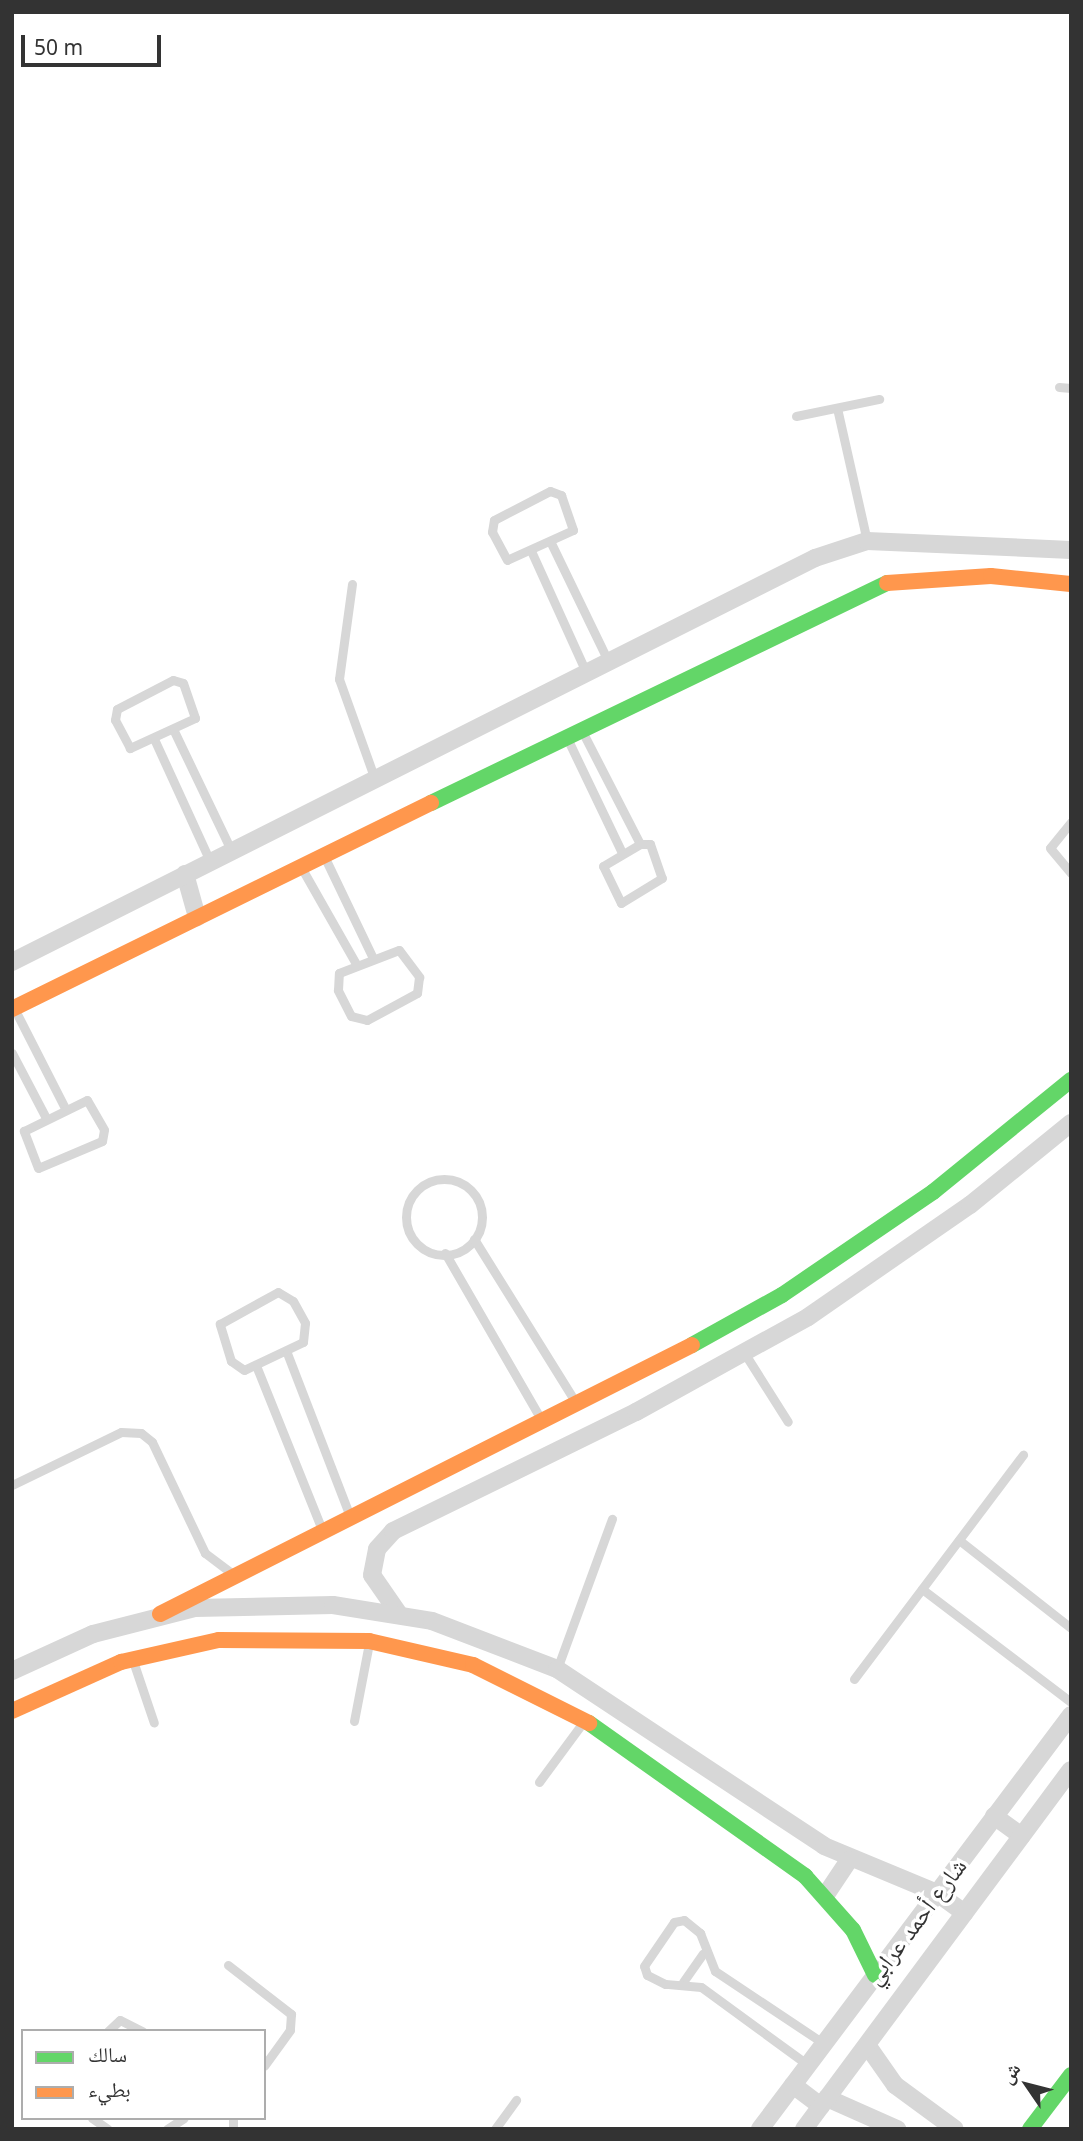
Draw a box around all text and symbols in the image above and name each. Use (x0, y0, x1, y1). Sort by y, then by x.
scale bar (24, 21, 164, 65)
text: 50 m (34, 33, 83, 61)
street label: شارع أحمد عرابي (858, 1852, 972, 1990)
legend (21, 2029, 266, 2120)
text: سالك (88, 2040, 127, 2068)
north arrow (992, 2050, 1062, 2120)
text: ش (993, 2057, 1026, 2089)
text: بطيء (88, 2075, 131, 2103)

